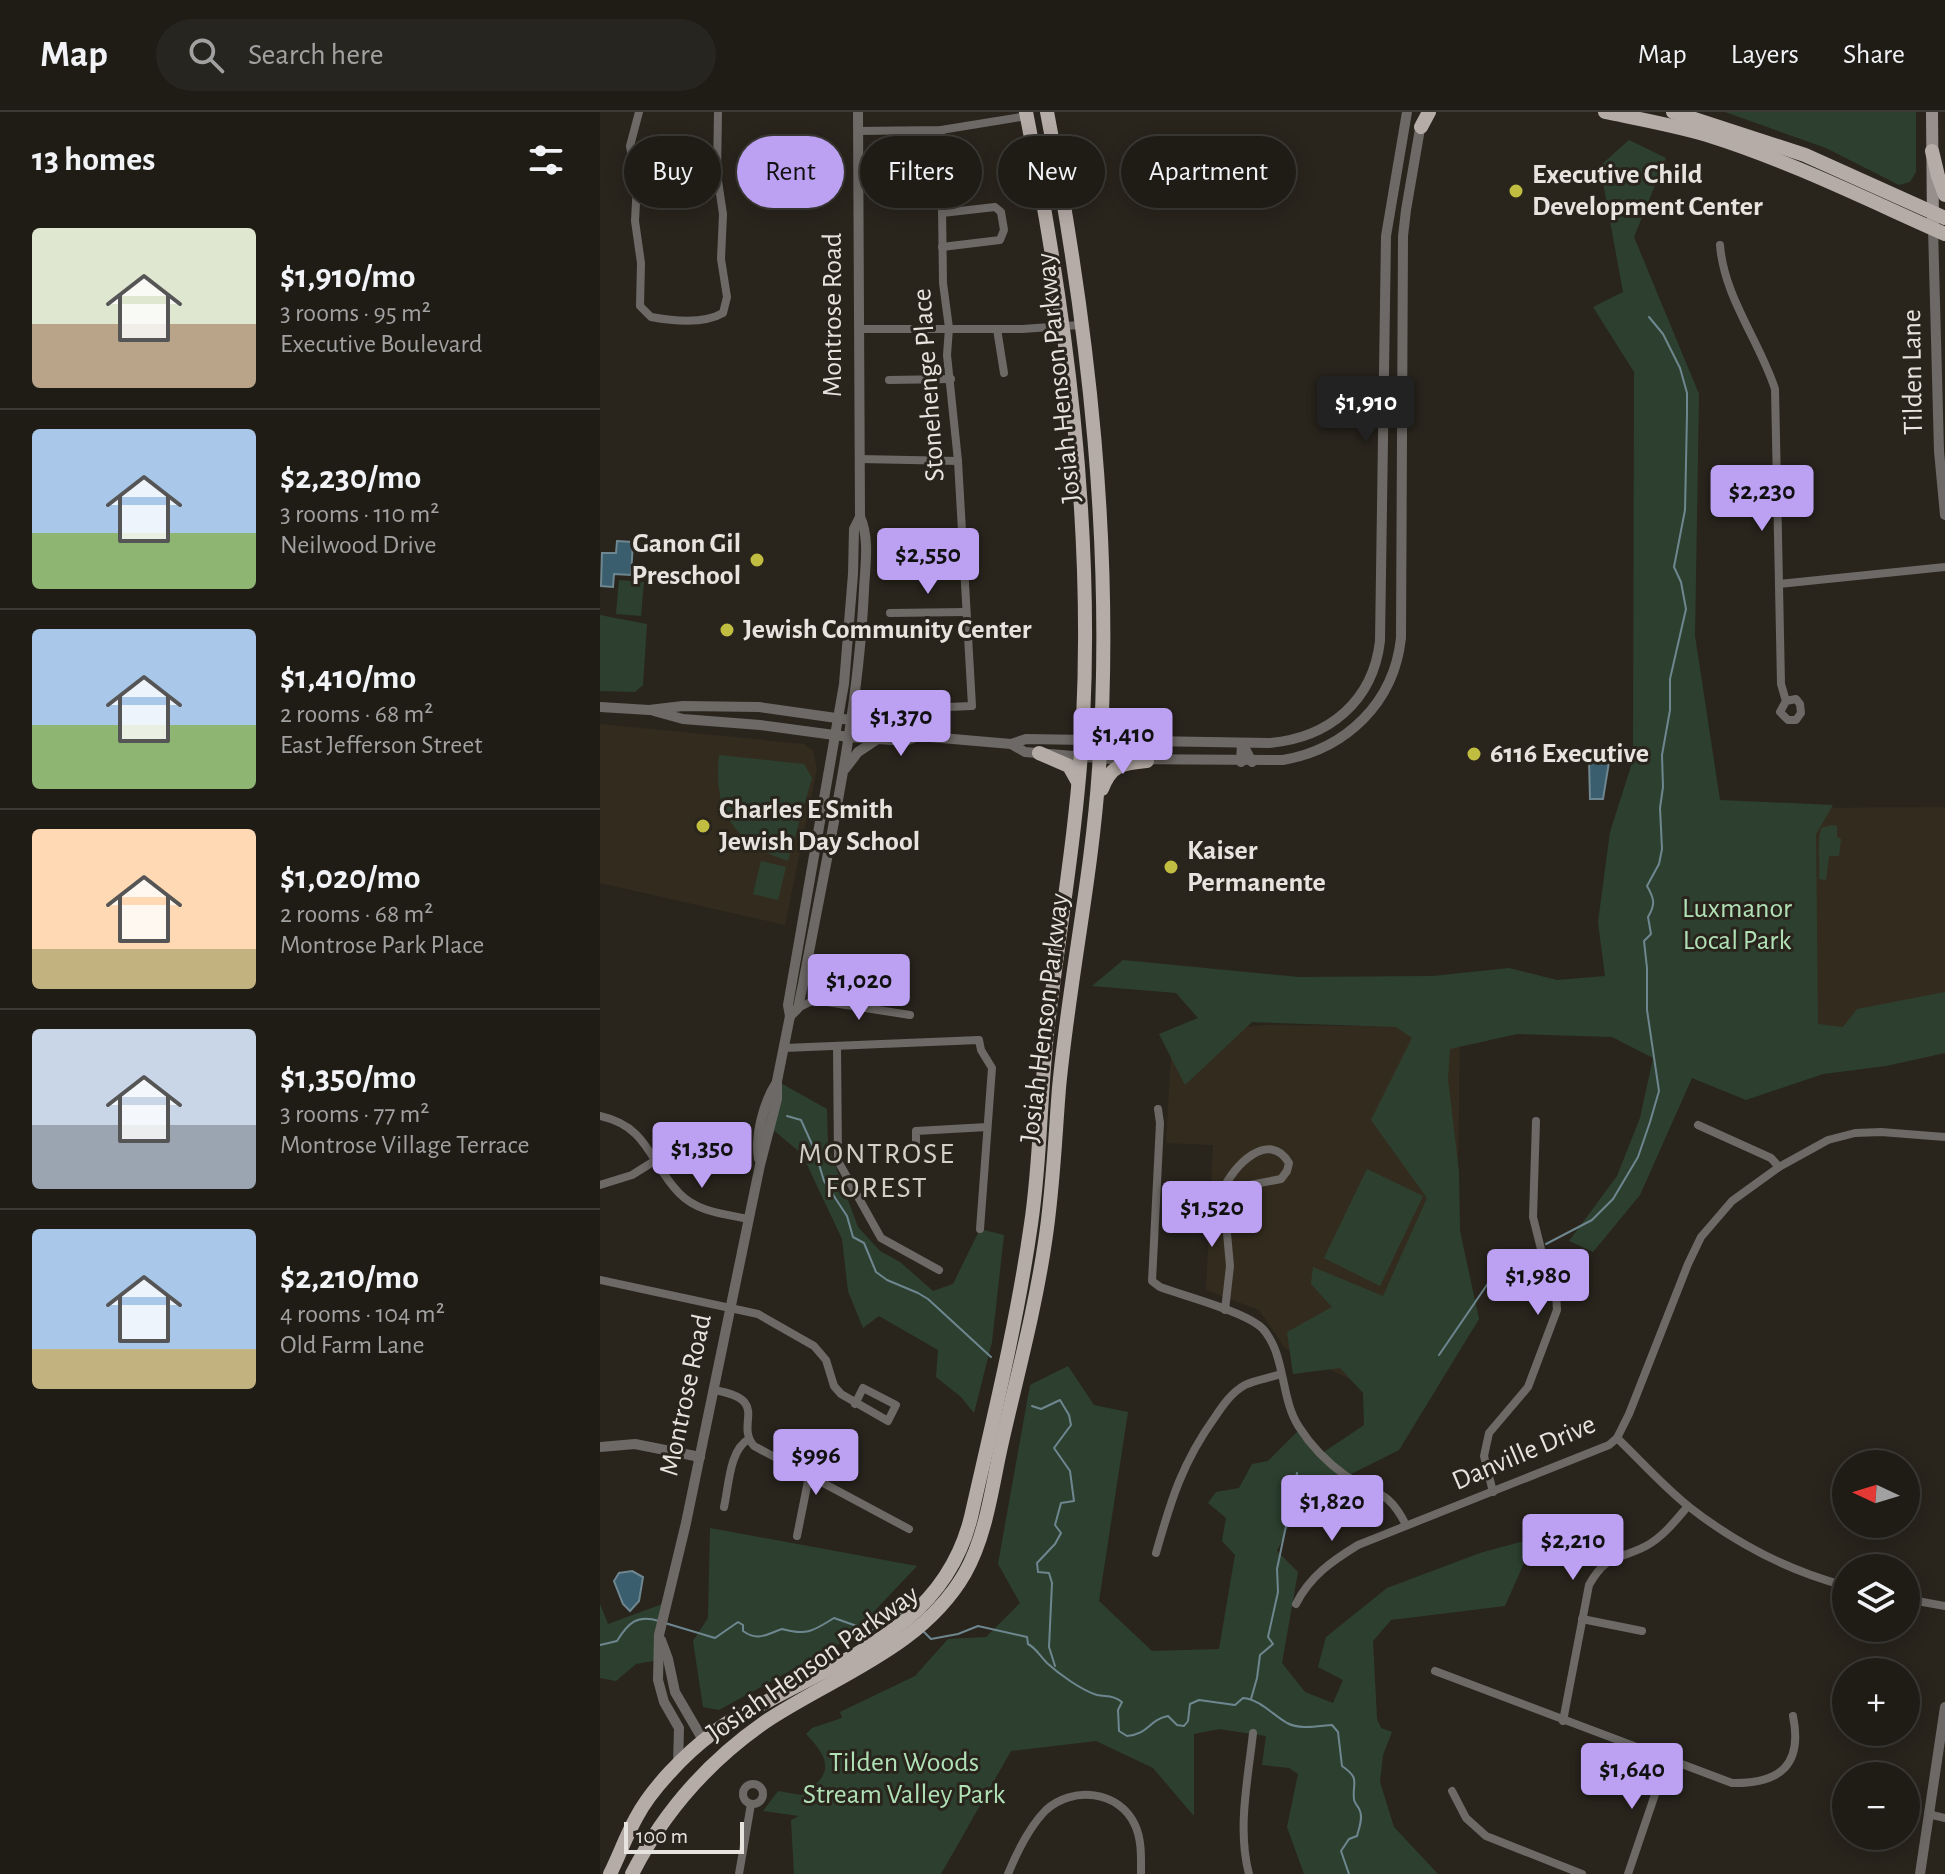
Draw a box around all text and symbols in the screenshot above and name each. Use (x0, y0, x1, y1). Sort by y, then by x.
search box (156, 19, 716, 91)
icon: search (184, 33, 228, 77)
text: Map (40, 36, 108, 74)
text: Search here (248, 40, 384, 70)
text: Map (1638, 41, 1687, 69)
text: Layers (1731, 41, 1799, 69)
text: Share (1843, 41, 1905, 69)
chip: Buy (624, 136, 721, 208)
chip: Rent (737, 136, 844, 208)
chip: Filters (860, 136, 982, 208)
chip: New (998, 136, 1105, 208)
chip: Apartment (1121, 136, 1296, 208)
icon: filters (524, 138, 568, 182)
text: 13 homes (32, 143, 155, 177)
place label: Executive Child Development Center (1532, 161, 1763, 221)
marker: Executive Child Development Center (1507, 182, 1525, 200)
street label: Montrose Road (819, 233, 847, 397)
street label: Josiah Henson Parkway (1032, 252, 1086, 504)
icon: home (96, 260, 192, 356)
text: $1,910/mo (280, 260, 416, 294)
street label: Stonehenge Place (908, 287, 950, 483)
text: 3 rooms · 95 m² (280, 300, 431, 326)
street label: Tilden Lane (1898, 309, 1928, 435)
text: Executive Boulevard (280, 331, 482, 357)
pin: $1,910 (1301, 376, 1431, 444)
text: $1,910 (1335, 389, 1397, 415)
icon: home (96, 461, 192, 557)
text: $2,230/mo (280, 461, 421, 495)
pin: $2,230 (1697, 465, 1827, 533)
text: $2,230 (1729, 478, 1795, 504)
text: 3 rooms · 110 m² (280, 501, 439, 527)
pin: $2,550 (863, 528, 993, 596)
place label: Ganon Gil Preschool (631, 530, 741, 590)
text: Neilwood Drive (280, 532, 436, 558)
text: $2,550 (895, 541, 961, 567)
marker: Ganon Gil Preschool (748, 551, 766, 569)
place label: Jewish Community Center (743, 616, 1032, 644)
marker: Jewish Community Center (718, 621, 736, 639)
icon: home (96, 661, 192, 757)
text: $1,410/mo (280, 661, 416, 695)
pin: $1,370 (836, 690, 966, 758)
text: 2 rooms · 68 m² (280, 701, 433, 727)
text: $1,370 (870, 703, 933, 729)
pin: $1,410 (1058, 708, 1188, 776)
text: $1,410 (1092, 721, 1155, 747)
text: East Jefferson Street (280, 732, 482, 758)
place label: 6116 Executive (1490, 740, 1649, 768)
marker: 6116 Executive (1465, 745, 1483, 763)
place label: Charles E Smith Jewish Day School (719, 796, 920, 856)
marker: Charles E Smith Jewish Day School (694, 817, 712, 835)
place label: Kaiser Permanente (1187, 837, 1326, 897)
marker: Kaiser Permanente (1162, 858, 1180, 876)
icon: home (96, 861, 192, 957)
text: $1,020/mo (280, 861, 421, 895)
street label: Josiah Henson Parkway (1016, 892, 1074, 1144)
park label: Luxmanor Local Park (1682, 895, 1792, 955)
text: 2 rooms · 68 m² (280, 901, 433, 927)
text: Montrose Park Place (280, 932, 484, 958)
pin: $1,020 (794, 954, 924, 1022)
text: $1,020 (826, 967, 892, 993)
icon: home (96, 1061, 192, 1157)
text: $1,350/mo (280, 1061, 416, 1095)
text: 3 rooms · 77 m² (280, 1101, 429, 1127)
pin: $1,350 (637, 1122, 767, 1190)
text: Montrose Village Terrace (280, 1132, 530, 1158)
text: $1,350 (671, 1135, 734, 1161)
district label: MONTROSE FOREST (798, 1139, 956, 1203)
pin: $1,520 (1147, 1181, 1277, 1249)
text: $1,520 (1180, 1194, 1244, 1220)
pin: $1,980 (1473, 1249, 1603, 1317)
icon: home (96, 1261, 192, 1357)
text: $2,210/mo (280, 1261, 419, 1295)
text: $1,980 (1505, 1262, 1571, 1288)
text: 4 rooms · 104 m² (280, 1301, 445, 1327)
street label: Montrose Road (655, 1312, 717, 1478)
text: Old Farm Lane (280, 1332, 424, 1358)
street label: Danville Drive (1448, 1410, 1600, 1496)
pin: $996 (769, 1429, 863, 1497)
text: $996 (791, 1442, 841, 1468)
north arrow (1832, 1450, 1920, 1538)
map controls (1832, 1450, 1920, 1850)
pin: $1,820 (1267, 1475, 1397, 1543)
text: $1,820 (1299, 1488, 1365, 1514)
pin: $2,210 (1508, 1514, 1638, 1582)
text: $2,210 (1540, 1527, 1606, 1553)
button: layers (1832, 1554, 1920, 1642)
street label: Josiah Henson Parkway (702, 1580, 924, 1748)
button: + (1832, 1658, 1920, 1746)
pin: $1,640 (1567, 1743, 1697, 1811)
park label: Tilden Woods Stream Valley Park (803, 1749, 1006, 1809)
text: $1,640 (1599, 1756, 1665, 1782)
button: − (1832, 1762, 1920, 1850)
scale bar (624, 1818, 744, 1854)
text: 100 m (636, 1825, 688, 1847)

